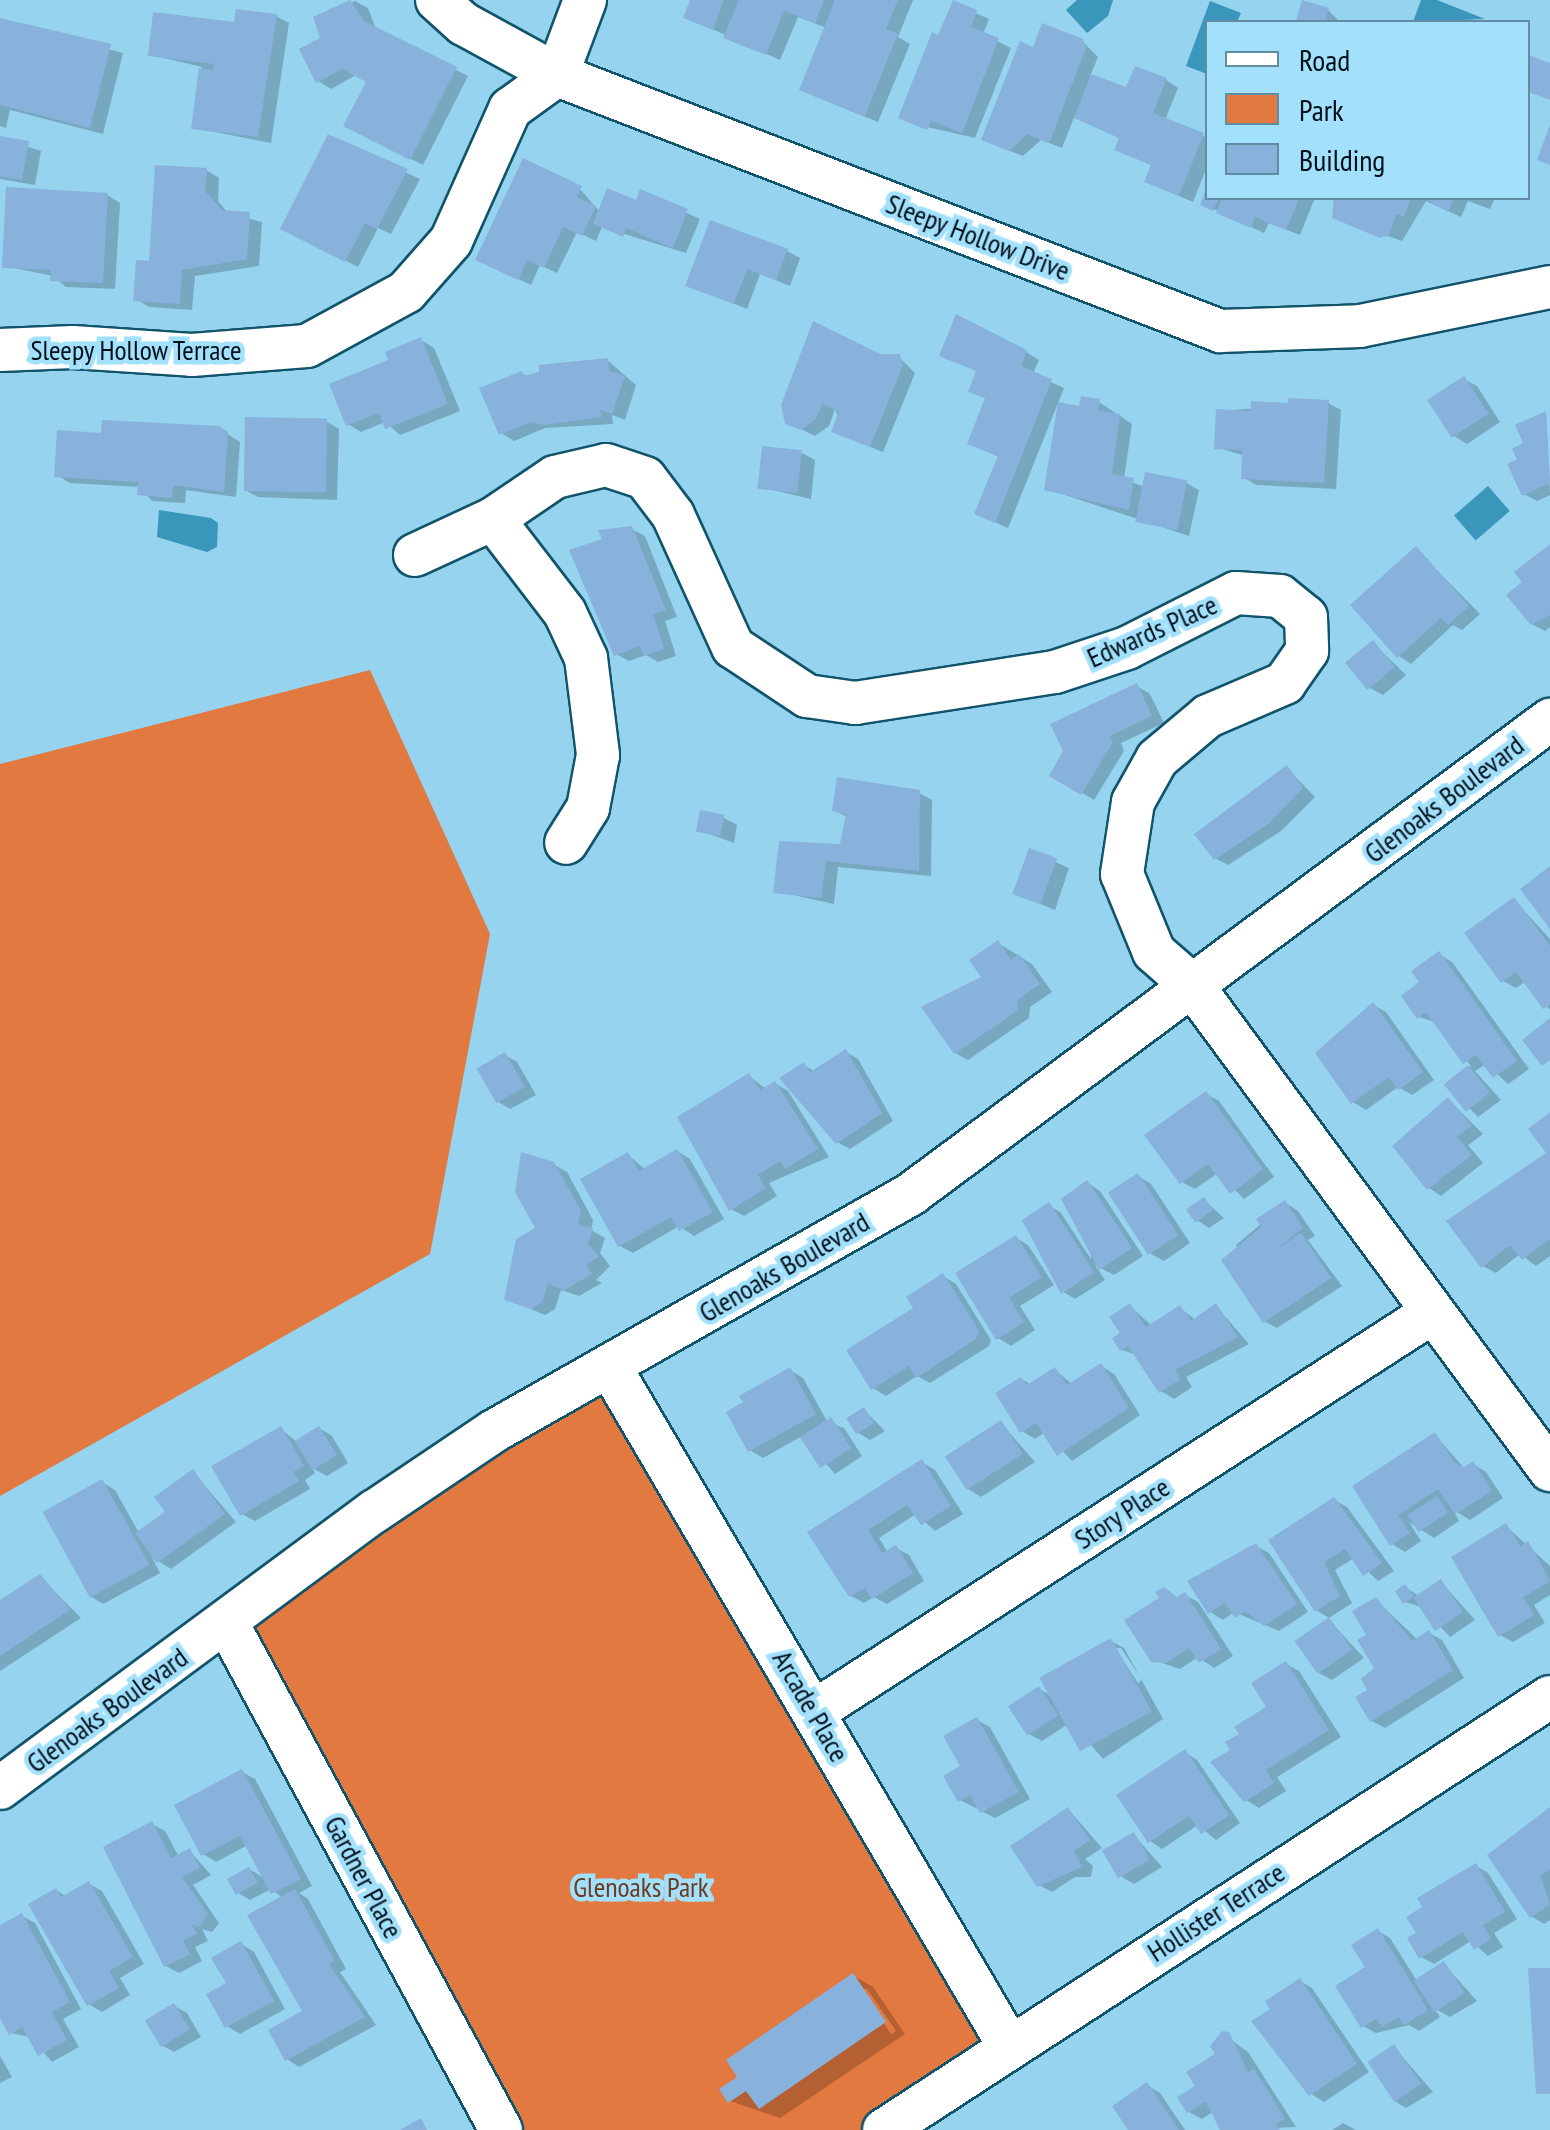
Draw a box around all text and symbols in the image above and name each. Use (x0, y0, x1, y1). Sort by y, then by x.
legend (1205, 20, 1530, 200)
text: Road (1299, 40, 1350, 79)
text: Park (1299, 90, 1344, 129)
text: Building (1299, 140, 1385, 179)
street label: Sleepy Hollow Drive (881, 186, 1075, 288)
street label: Sleepy Hollow Terrace (29, 333, 243, 367)
street label: Edwards Place (1082, 587, 1222, 675)
street label: Glenoaks Boulevard (1358, 728, 1530, 870)
street label: Glenoaks Boulevard (693, 1205, 875, 1329)
street label: Story Place (1068, 1470, 1176, 1556)
street label: Glenoaks Boulevard (20, 1640, 194, 1780)
street label: Arcade Place (766, 1644, 856, 1768)
street label: Gardner Place (318, 1810, 410, 1944)
street label: Hollister Terrace (1141, 1855, 1291, 1969)
park label: Glenoaks Park (573, 1870, 709, 1904)

